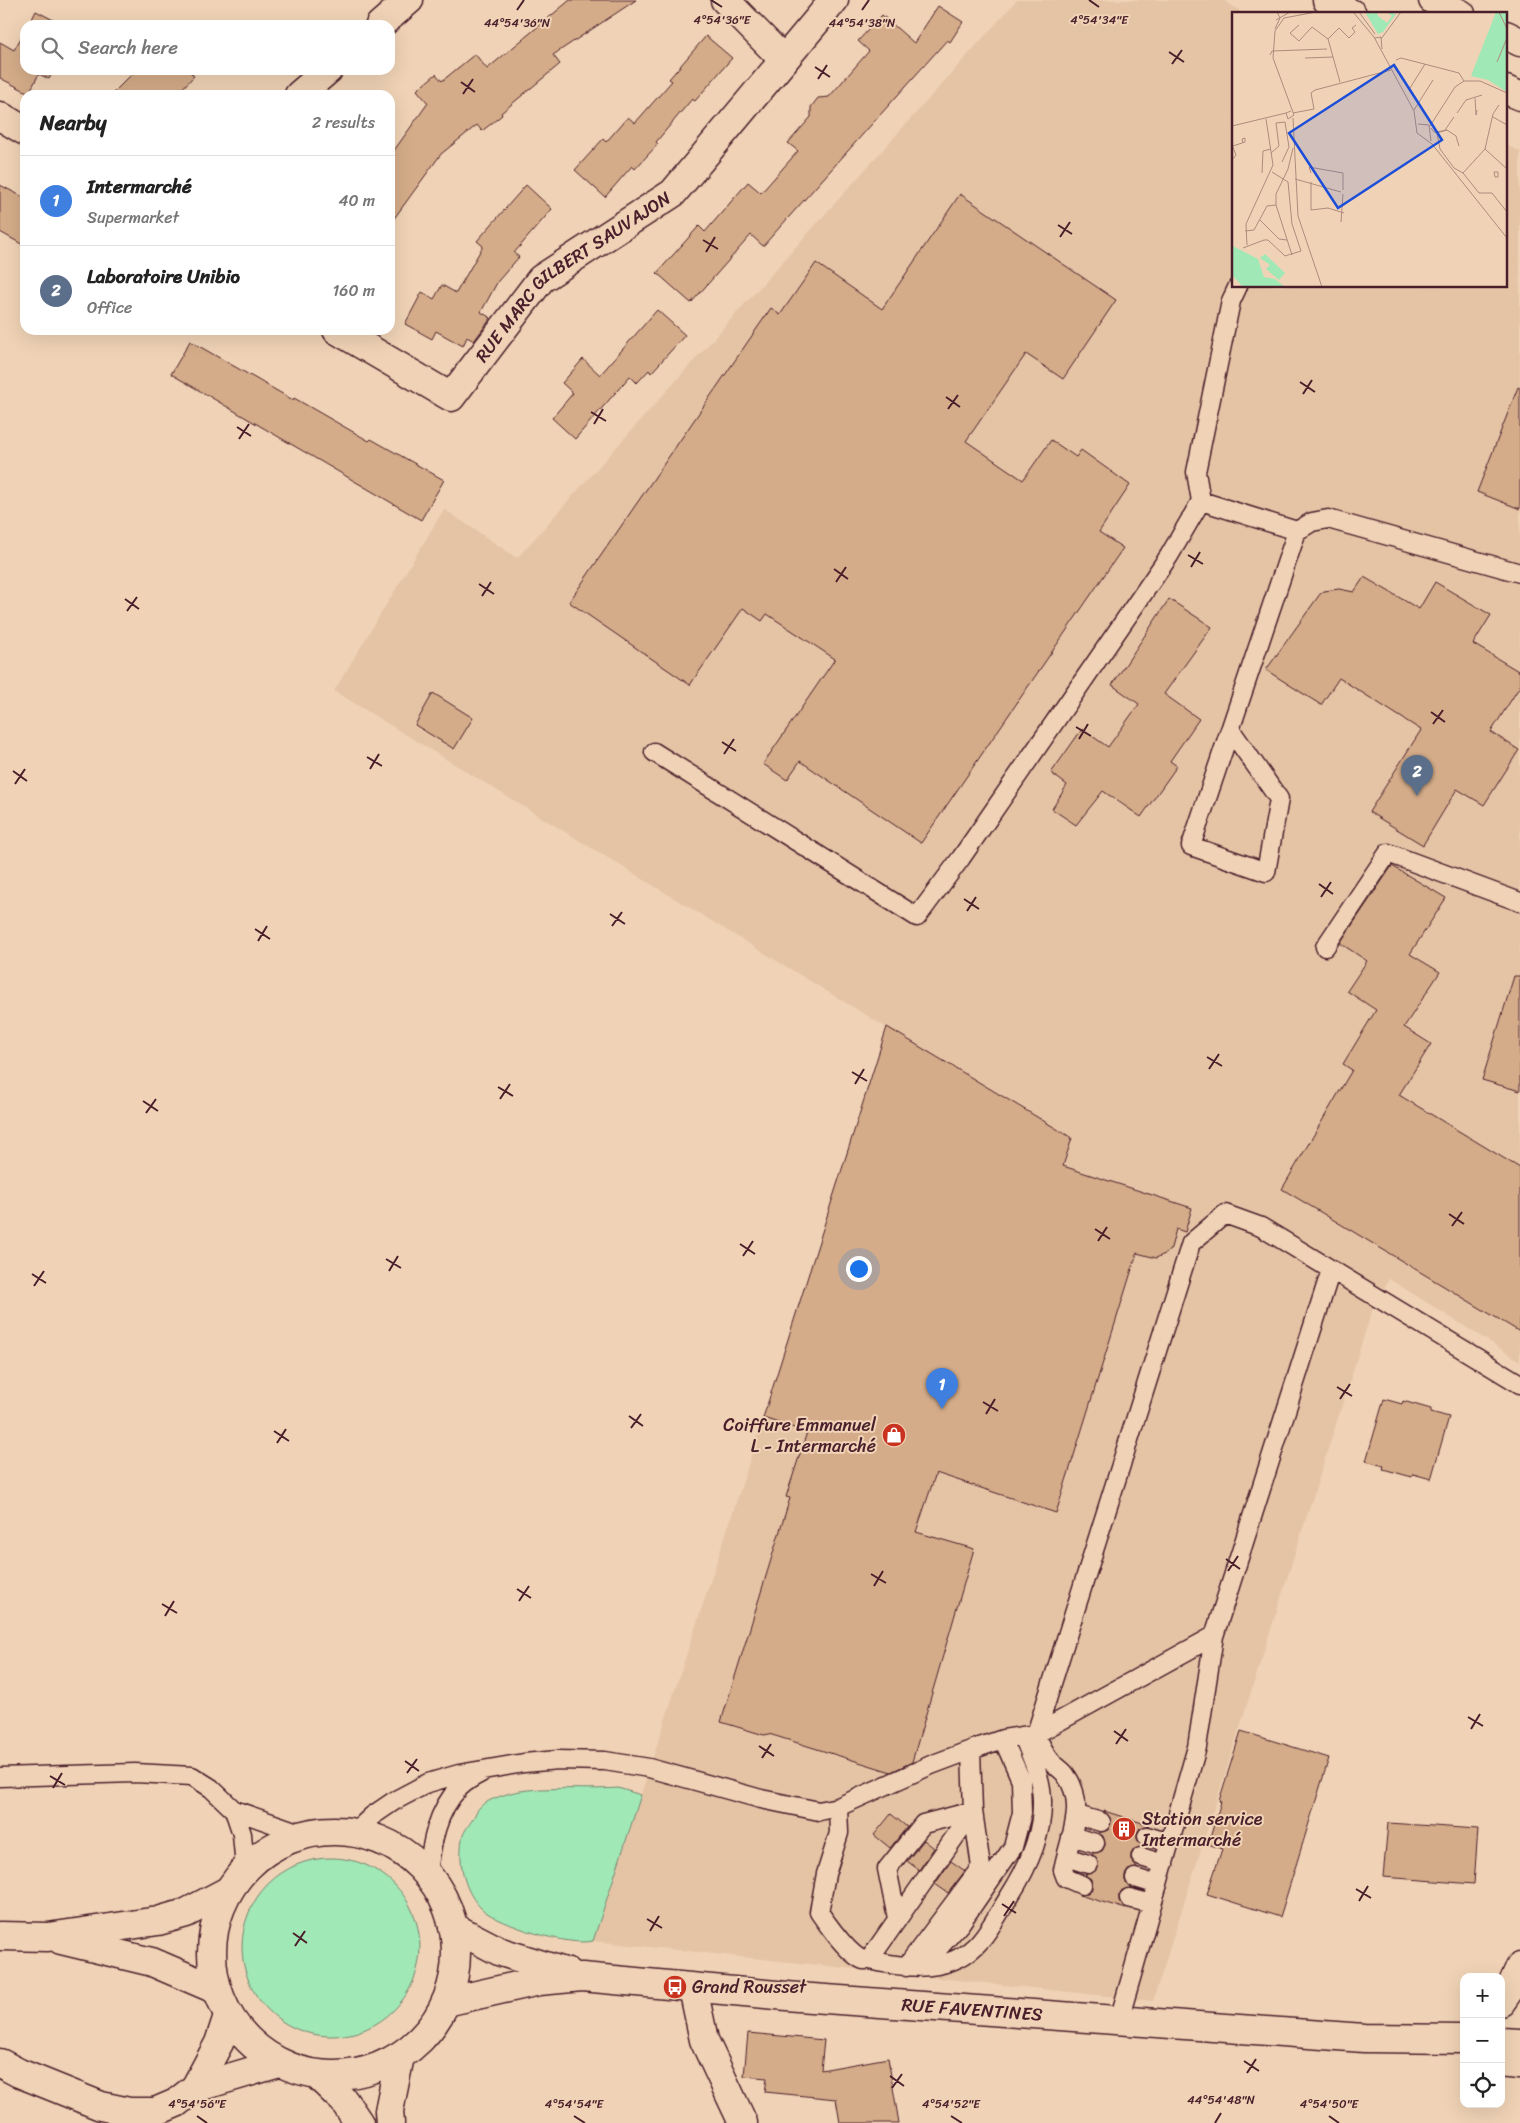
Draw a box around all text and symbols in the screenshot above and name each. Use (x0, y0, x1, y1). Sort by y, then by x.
text: 4°54'36"E (694, 9, 752, 31)
text: 4°54'34"E (1070, 9, 1129, 31)
text: 44°54'36"N (484, 12, 551, 34)
text: 44°54'38"N (829, 12, 896, 34)
inset map (1232, 12, 1508, 288)
search box (20, 20, 395, 75)
text: Search here (78, 31, 178, 64)
icon: search (38, 34, 66, 62)
text: Nearby (40, 104, 106, 142)
text: 2 results (312, 108, 375, 137)
text: Intermarché (87, 170, 192, 203)
street label: RUE MARC GILBERT SAUVAJON (467, 182, 678, 369)
text: 1 (53, 186, 59, 215)
text: 40 m (338, 186, 375, 215)
text: Supermarket (87, 203, 179, 232)
text: Laboratoire Unibio (87, 260, 240, 293)
text: 2 (51, 276, 61, 305)
text: 160 m (332, 276, 375, 305)
text: Office (87, 293, 132, 322)
pin: 2 (1401, 755, 1433, 796)
your location (846, 1256, 872, 1282)
pin: 1 (926, 1368, 958, 1409)
place label: Coiffure Emmanuel L - Intermarché (723, 1409, 877, 1462)
shop icon: Coiffure Emmanuel L - Intermarché (881, 1422, 907, 1448)
place label: Station service Intermarché (1141, 1803, 1263, 1856)
building icon: Station service Intermarché (1111, 1816, 1137, 1842)
place label: Grand Rousset (692, 1971, 807, 2003)
map controls (1460, 1973, 1505, 2108)
button: + (1460, 1973, 1505, 2018)
bus stop icon: Grand Rousset (662, 1974, 688, 2000)
street label: RUE FAVENTINES (900, 1989, 1044, 2031)
button: − (1460, 2018, 1505, 2063)
button: locate (1460, 2063, 1505, 2108)
text: 44°54'48"N (1187, 2089, 1255, 2111)
text: 4°54'56"E (168, 2093, 227, 2115)
text: 4°54'54"E (545, 2093, 605, 2115)
text: 4°54'52"E (922, 2093, 981, 2115)
text: 4°54'50"E (1300, 2093, 1360, 2115)

